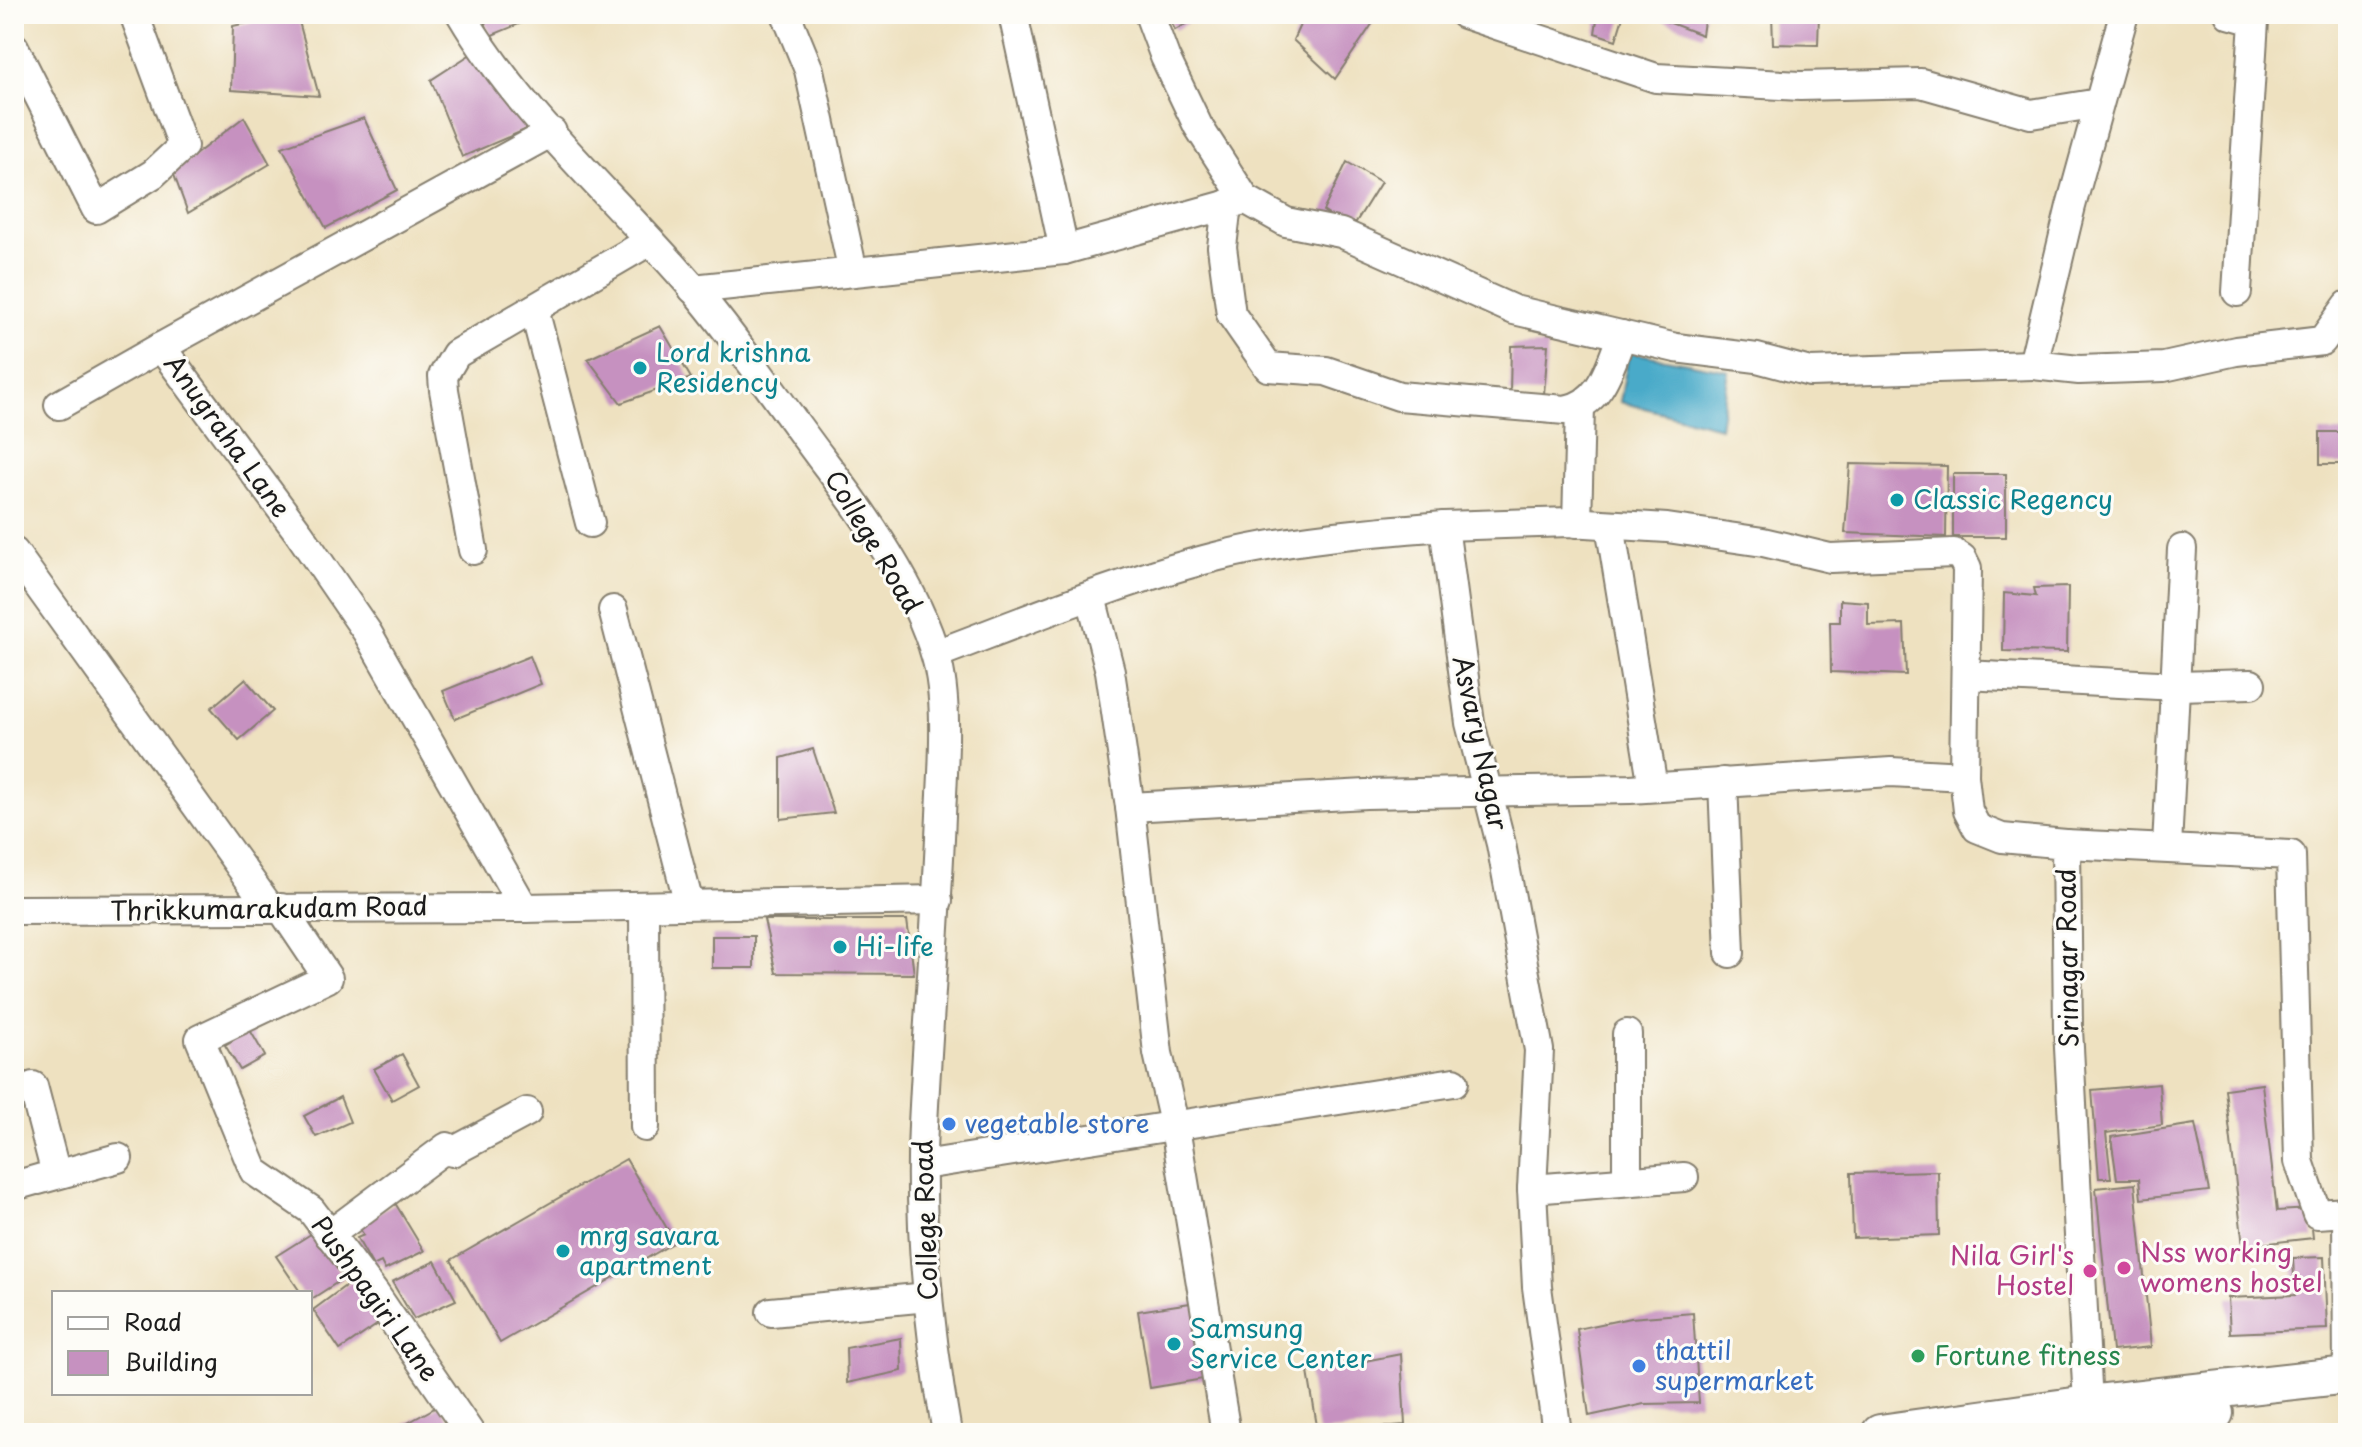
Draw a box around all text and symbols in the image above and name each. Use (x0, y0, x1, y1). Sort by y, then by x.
place label: Lord krishna Residency (656, 332, 811, 401)
street label: Anugraha Lane (156, 345, 301, 525)
marker: Lord krishna Residency (631, 359, 649, 377)
street label: College Road (816, 462, 932, 620)
place label: Classic Regency (1913, 479, 2113, 518)
marker: Classic Regency (1888, 491, 1906, 509)
street label: Asvary Nagar (1444, 652, 1519, 834)
street label: Srinagar Road (2045, 868, 2088, 1048)
street label: Thrikkumarakudam Road (110, 885, 428, 930)
place label: Hi-life (856, 926, 934, 965)
marker: Hi-life (831, 938, 849, 956)
place label: vegetable store (965, 1103, 1150, 1142)
marker: vegetable store (940, 1115, 958, 1133)
street label: College Road (902, 1139, 947, 1301)
street label: Pushpagiri Lane (303, 1207, 450, 1389)
place label: mrg savara apartment (579, 1215, 720, 1284)
place label: Nss working womens hostel (2140, 1232, 2323, 1301)
place label: Nila Girl's Hostel (1950, 1235, 2074, 1304)
marker: mrg savara apartment (554, 1242, 572, 1260)
marker: Nss working womens hostel (2115, 1259, 2133, 1277)
marker: Nila Girl's Hostel (2081, 1262, 2099, 1280)
legend (52, 1291, 312, 1395)
text: Road (124, 1303, 182, 1339)
place label: Samsung Service Center (1190, 1308, 1372, 1377)
place label: thattil supermarket (1655, 1330, 1814, 1399)
marker: Samsung Service Center (1165, 1335, 1183, 1353)
place label: Fortune fitness (1934, 1335, 2120, 1374)
text: Building (124, 1343, 218, 1379)
marker: Fortune fitness (1909, 1347, 1927, 1365)
marker: thattil supermarket (1630, 1357, 1648, 1375)

